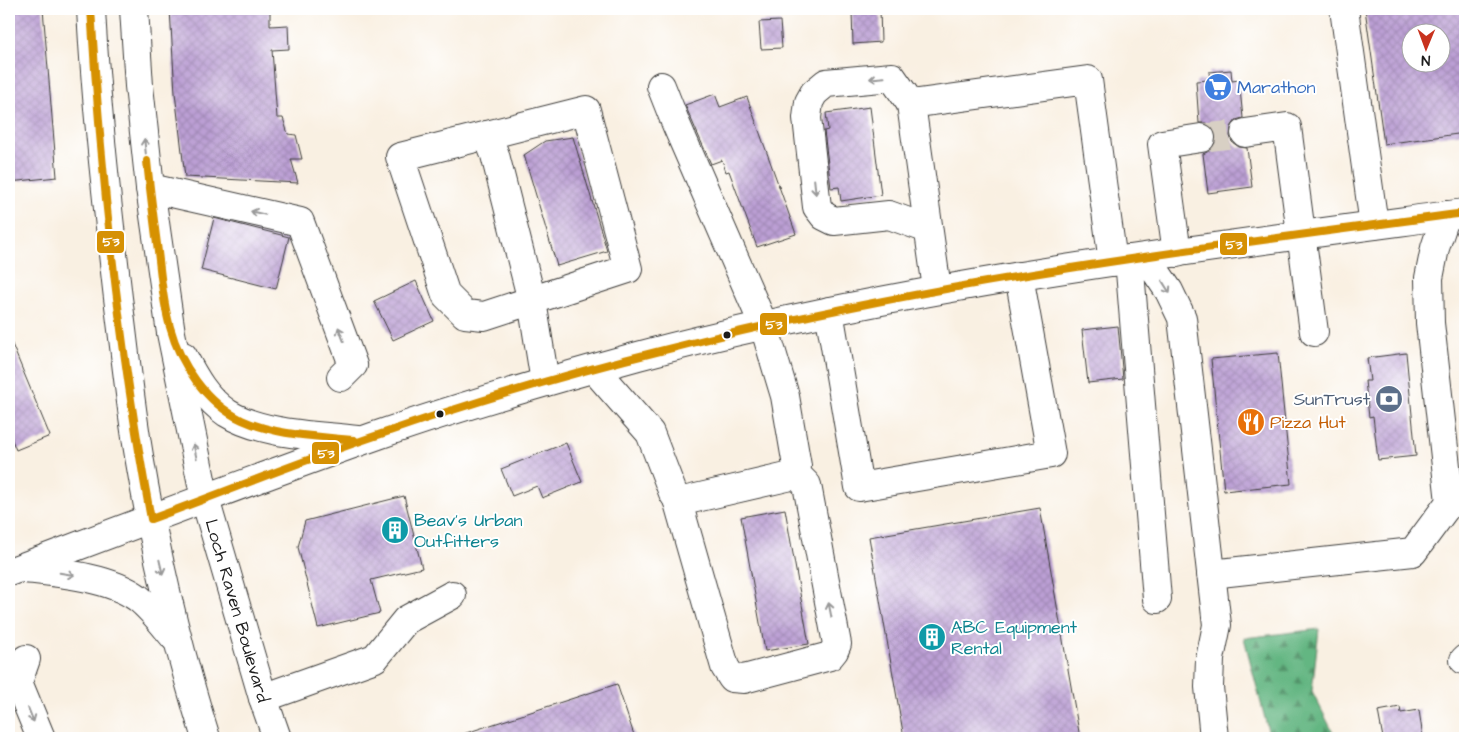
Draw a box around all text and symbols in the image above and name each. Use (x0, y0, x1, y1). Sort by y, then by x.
north arrow (1402, 22, 1452, 72)
text: N (1421, 50, 1430, 70)
supermarket icon: Marathon (1203, 72, 1233, 102)
one-way arrow (869, 73, 885, 83)
place label: Marathon (1237, 75, 1315, 100)
one-way arrow (140, 138, 150, 154)
one-way arrow (810, 179, 820, 195)
one-way arrow (251, 208, 267, 217)
line badge: 53 (96, 230, 125, 254)
text: 53 (102, 232, 120, 252)
line badge: 53 (1219, 232, 1248, 256)
text: 53 (1225, 235, 1243, 255)
one-way arrow (1161, 279, 1171, 293)
line badge: 53 (759, 312, 788, 336)
text: 53 (765, 315, 783, 335)
one-way arrow (336, 327, 345, 343)
unlabelled marker (722, 330, 732, 340)
bank icon: SunTrust (1374, 384, 1404, 414)
place label: SunTrust (1294, 387, 1371, 412)
restaurant icon: Pizza Hut (1236, 407, 1266, 437)
unlabelled marker (435, 409, 445, 419)
place label: Pizza Hut (1270, 410, 1346, 435)
line badge: 53 (311, 441, 340, 465)
one-way arrow (190, 444, 199, 460)
text: 53 (317, 444, 335, 464)
place label: Beav's Urban Outfitters (414, 508, 523, 554)
building icon: Beav's Urban Outfitters (380, 515, 410, 545)
street label: Loch Raven Boulevard (199, 516, 276, 705)
one-way arrow (157, 559, 166, 575)
one-way arrow (59, 570, 75, 580)
one-way arrow (825, 603, 835, 619)
place label: ABC Equipment Rental (951, 615, 1078, 661)
building icon: ABC Equipment Rental (917, 622, 947, 652)
one-way arrow (27, 707, 37, 722)

